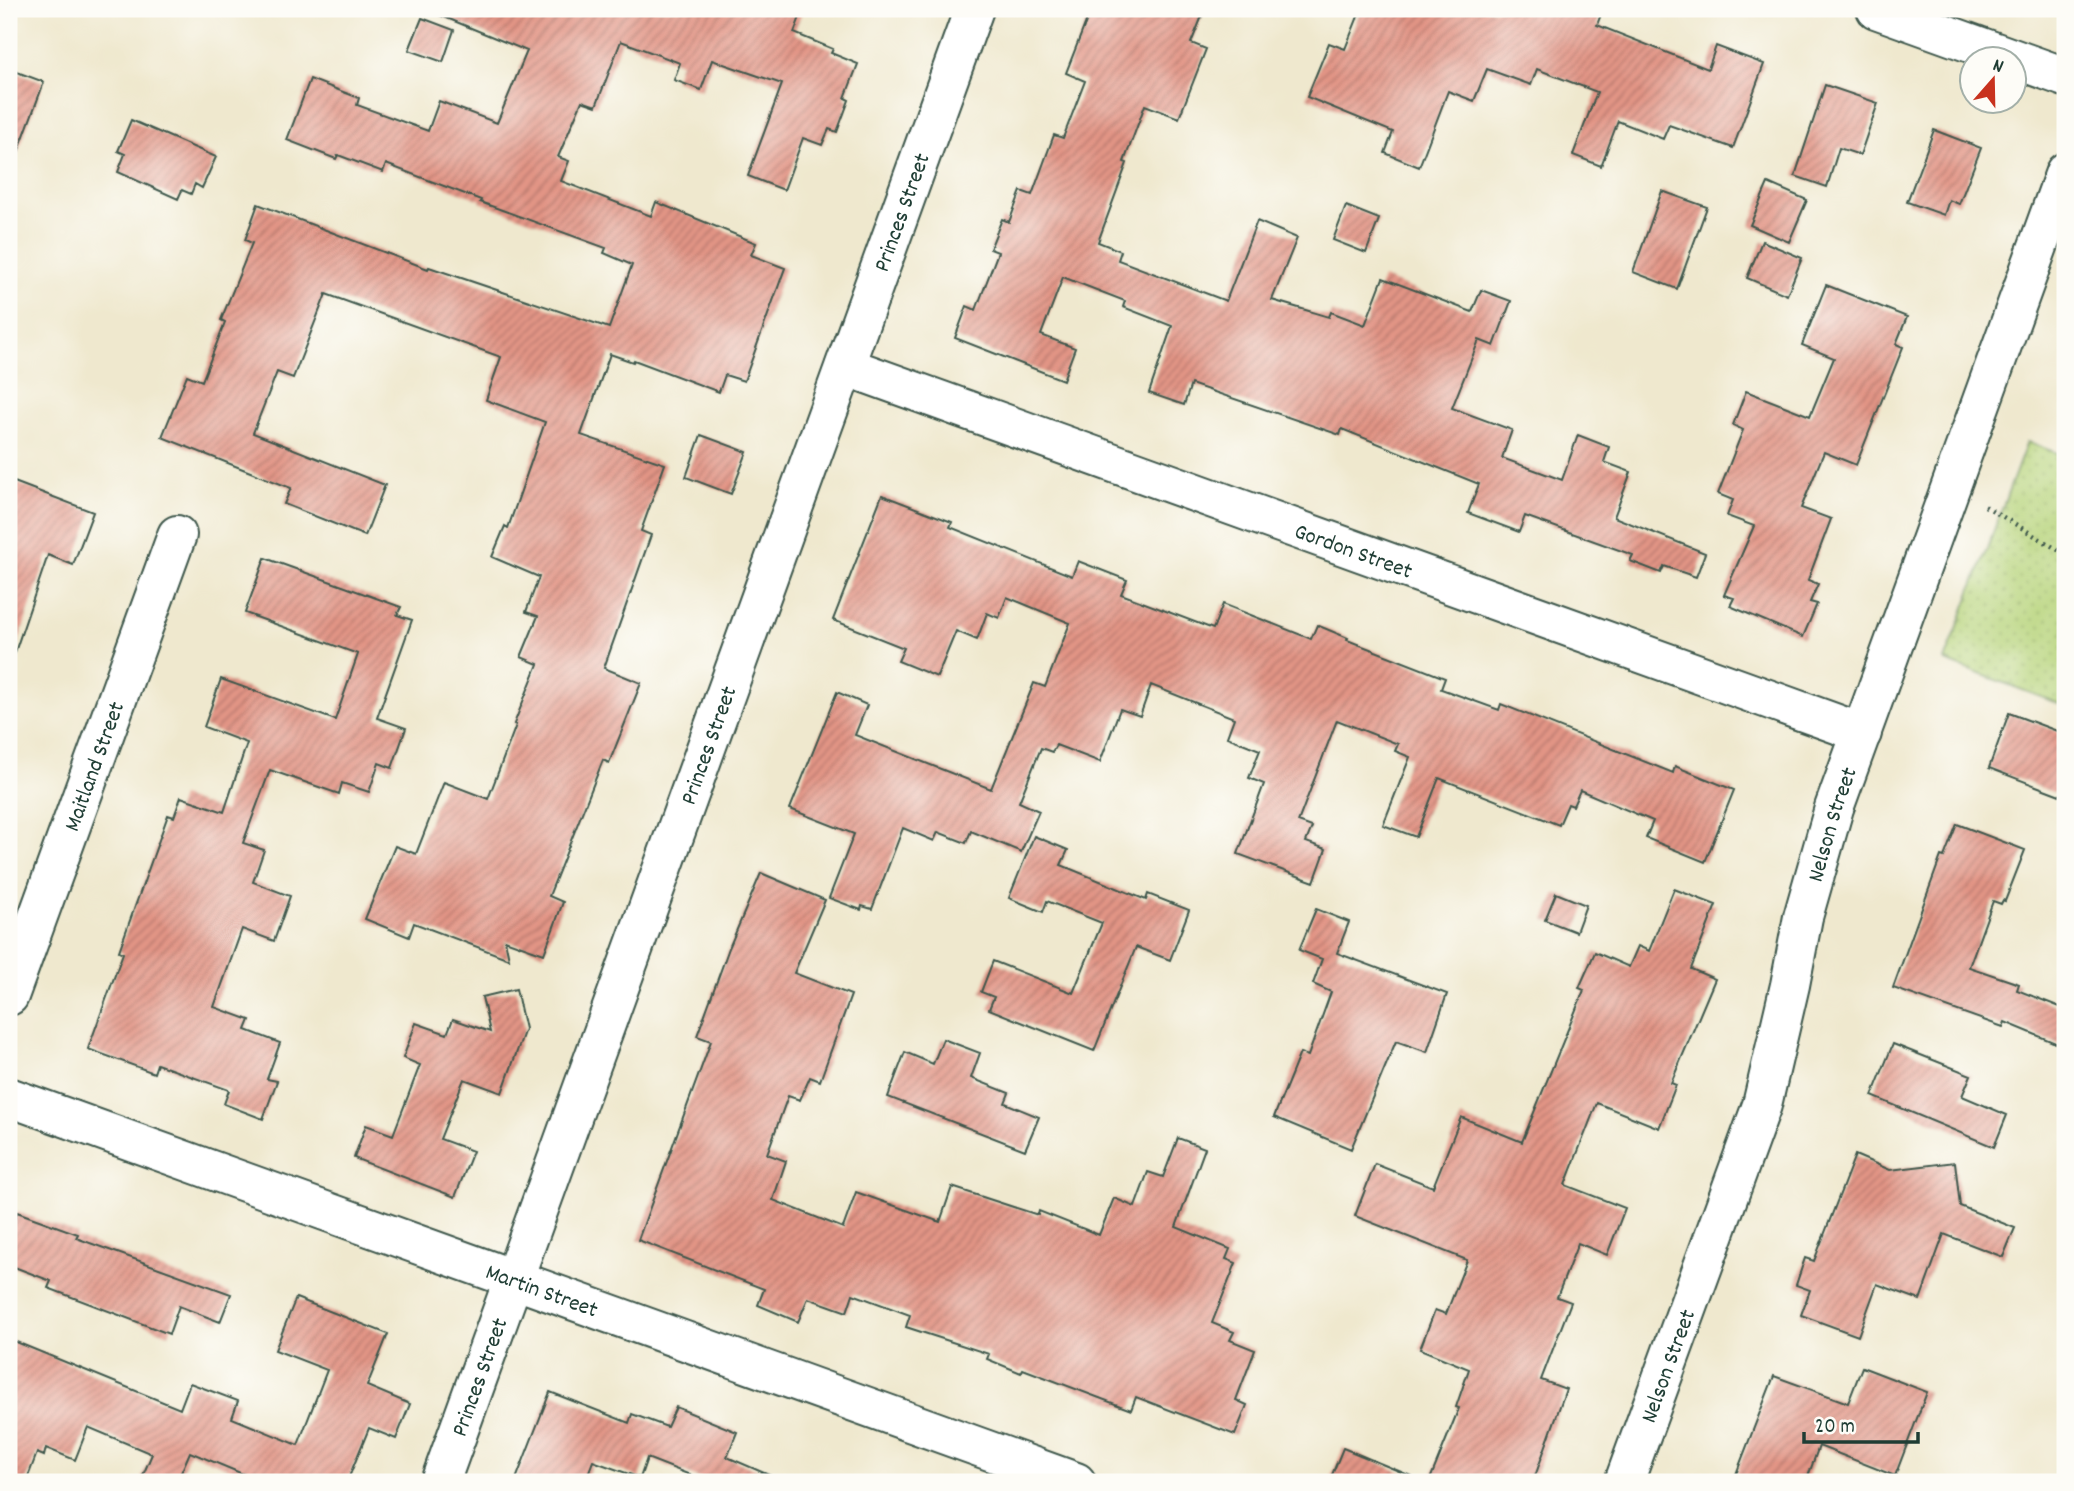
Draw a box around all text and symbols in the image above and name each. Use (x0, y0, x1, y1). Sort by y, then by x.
north arrow (1958, 46, 2028, 116)
text: N (1989, 53, 2007, 82)
street label: Princes Street (867, 149, 940, 277)
street label: Gordon Street (1289, 516, 1416, 589)
street label: Princes Street (674, 682, 747, 810)
street label: Maitland Street (57, 697, 135, 837)
street label: Nelson Street (1801, 763, 1868, 886)
street label: Martin Street (480, 1257, 602, 1328)
street label: Nelson Street (1634, 1305, 1706, 1428)
street label: Princes Street (445, 1314, 518, 1442)
scale bar (1804, 1400, 1918, 1444)
text: 20 m (1815, 1413, 1855, 1443)

